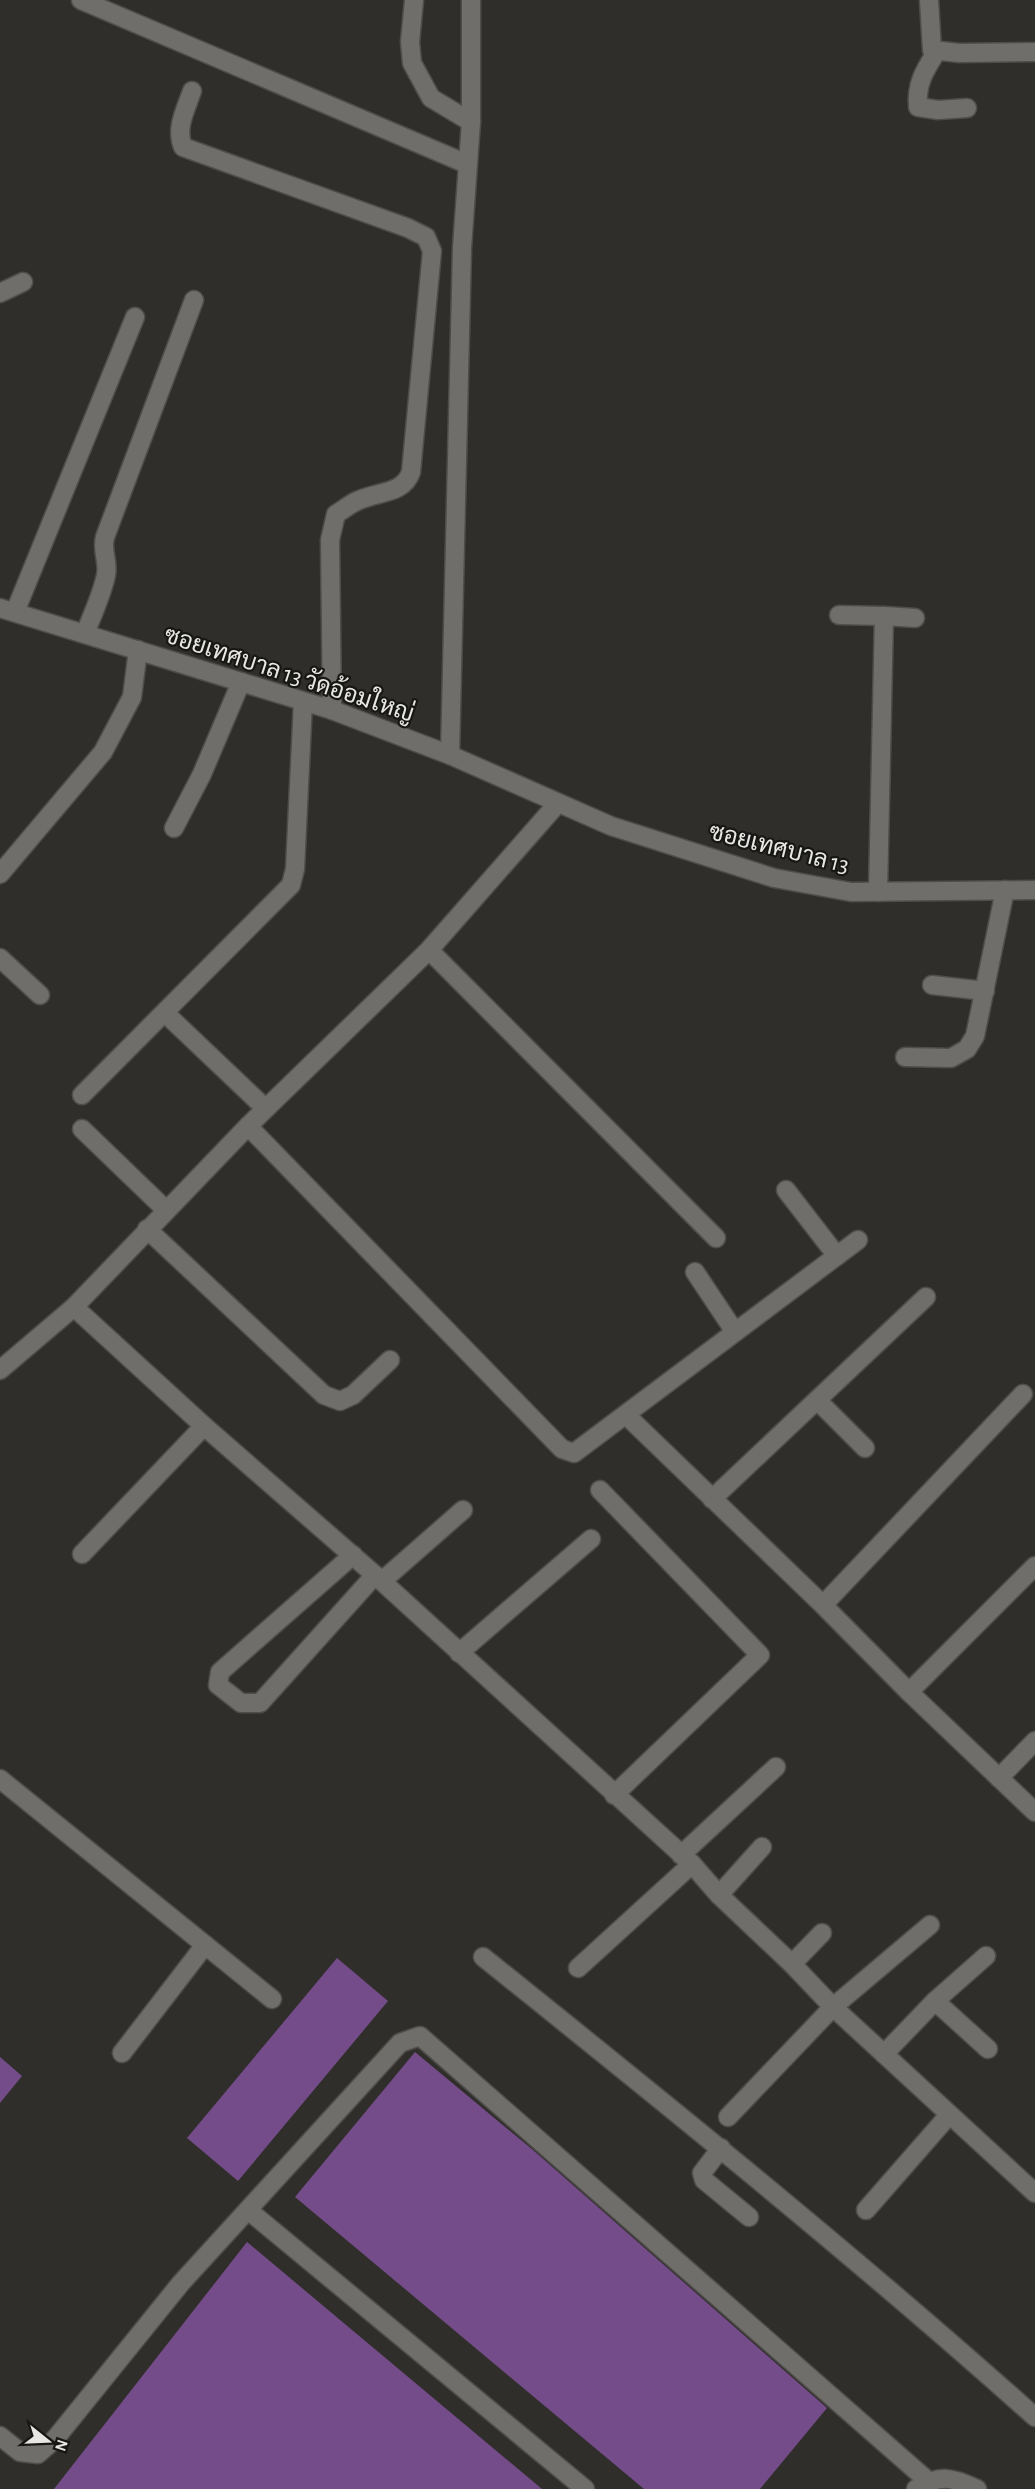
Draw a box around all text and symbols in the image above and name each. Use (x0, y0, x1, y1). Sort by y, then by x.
street label: ซอยเทศบาล 13 วัดอ้อมใหญ่ (161, 619, 418, 728)
street label: ซอยเทศบาล 13 (707, 820, 851, 878)
north arrow (18, 2411, 78, 2471)
text: N (52, 2438, 71, 2453)

